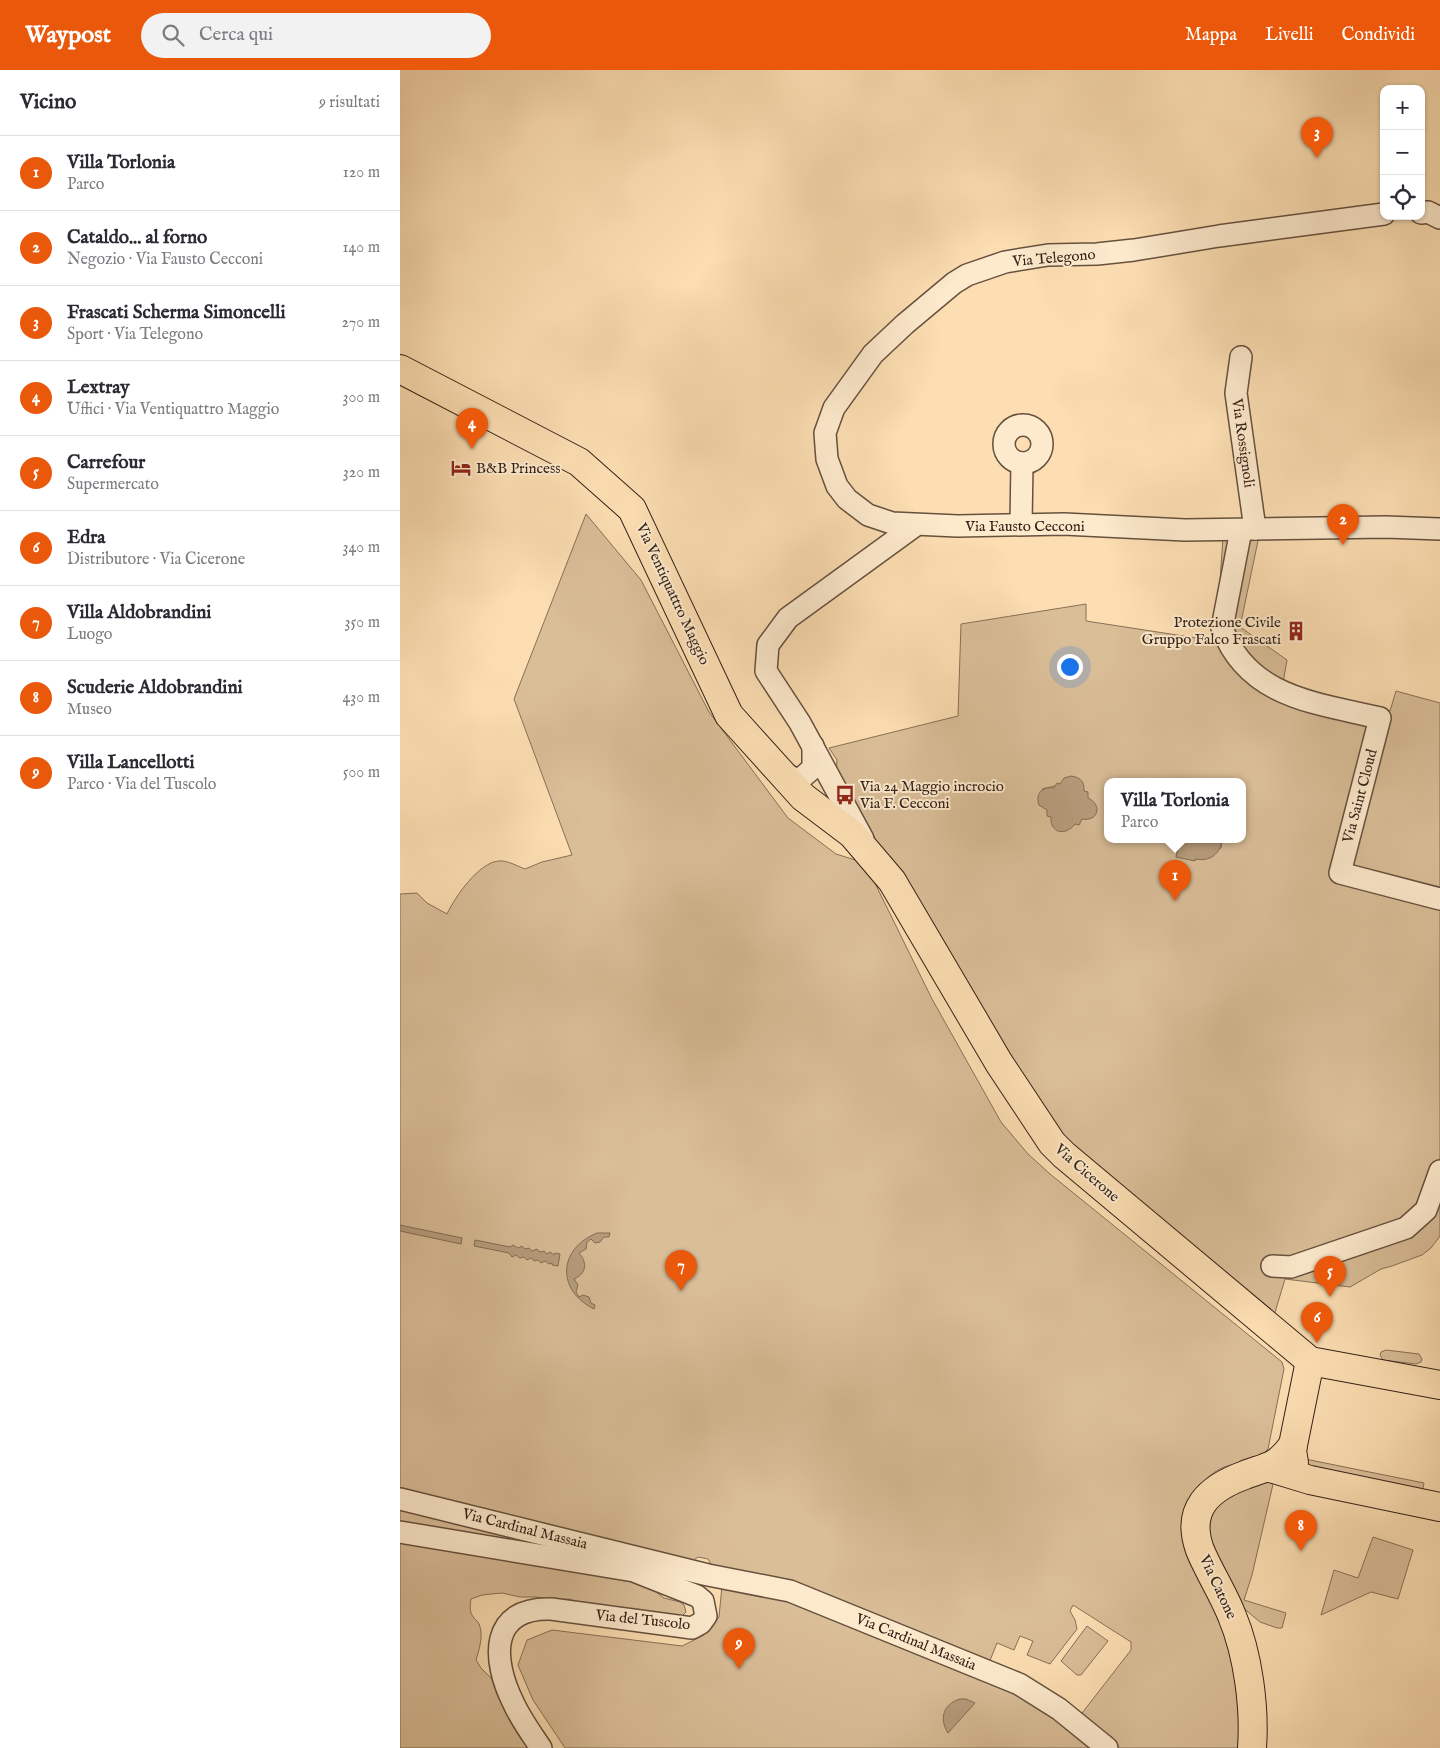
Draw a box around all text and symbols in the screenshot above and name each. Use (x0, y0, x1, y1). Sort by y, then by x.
search box (141, 13, 491, 58)
text: Waypost (25, 20, 111, 51)
icon: search (159, 21, 187, 49)
text: Cerca qui (199, 23, 273, 47)
text: Mappa (1185, 24, 1237, 47)
text: Livelli (1265, 24, 1313, 47)
text: Condividi (1341, 24, 1415, 47)
map controls (1380, 85, 1425, 220)
button: + (1380, 85, 1425, 130)
text: Vicino (20, 89, 76, 116)
text: 9 risultati (319, 93, 380, 113)
pin: 3 (1301, 117, 1333, 158)
button: − (1380, 130, 1425, 175)
text: Villa Torlonia (67, 151, 175, 175)
text: 1 (33, 163, 39, 183)
text: 120 m (343, 163, 380, 183)
text: Parco (67, 175, 104, 195)
button: locate (1380, 175, 1425, 220)
text: Cataldo... al forno (67, 226, 207, 250)
text: 2 (32, 238, 40, 258)
text: 140 m (342, 238, 380, 258)
street label: Via Telegono (1011, 245, 1096, 271)
text: Negozio · Via Fausto Cecconi (67, 250, 263, 270)
text: Frascati Scherma Simoncelli (67, 301, 286, 325)
text: 3 (33, 313, 39, 333)
text: 270 m (341, 313, 380, 333)
text: Sport · Via Telegono (67, 325, 203, 345)
text: Lextray (67, 376, 130, 400)
text: 4 (32, 388, 40, 408)
text: 300 m (342, 388, 380, 408)
street label: Via Rossignoli (1227, 396, 1259, 489)
text: Uffici · Via Ventiquattro Maggio (67, 400, 279, 420)
pin: 4 (456, 408, 488, 449)
text: Carrefour (67, 451, 145, 475)
hotel icon: B&B Princess (450, 457, 472, 479)
place label: B&B Princess (476, 459, 560, 478)
text: 5 (33, 463, 39, 483)
text: 320 m (343, 463, 380, 483)
text: Supermercato (67, 475, 159, 495)
pin: 2 (1327, 504, 1359, 545)
street label: Via Fausto Cecconi (964, 517, 1085, 536)
street label: Via Ventiquattro Maggio (631, 519, 714, 668)
text: Edra (67, 526, 105, 550)
text: 6 (33, 538, 39, 558)
text: 340 m (342, 538, 380, 558)
text: Distributore · Via Cicerone (67, 550, 245, 570)
text: Villa Aldobrandini (67, 601, 211, 625)
text: 7 (32, 613, 40, 633)
text: 350 m (345, 613, 380, 633)
place label: Protezione Civile Gruppo Falco Frascati (1142, 613, 1281, 649)
building icon: Protezione Civile Gruppo Falco Frascati (1285, 620, 1307, 642)
text: Luogo (67, 625, 113, 645)
your location (1057, 654, 1083, 680)
text: Scuderie Aldobrandini (67, 676, 243, 700)
text: 8 (33, 688, 39, 708)
text: 430 m (342, 688, 380, 708)
text: Museo (67, 700, 112, 720)
street label: Via Saint Cloud (1338, 746, 1382, 846)
text: Villa Lancellotti (67, 751, 195, 775)
text: 9 (33, 763, 39, 783)
text: 500 m (343, 763, 380, 783)
text: Parco · Via del Tuscolo (67, 775, 216, 795)
place label: Via 24 Maggio incrocio Via F. Cecconi (859, 777, 1004, 813)
popup (1104, 778, 1246, 843)
bus stop icon: Via 24 Maggio incrocio Via F. Cecconi (834, 784, 856, 806)
text: Villa Torlonia (1121, 789, 1229, 813)
text: Parco (1121, 813, 1158, 833)
pin: 1 (1159, 860, 1191, 901)
street label: Via Cicerone (1050, 1139, 1123, 1206)
pin: 7 (665, 1250, 697, 1291)
pin: 5 (1314, 1256, 1346, 1297)
pin: 6 (1301, 1302, 1333, 1343)
street label: Via Cardinal Massaia (459, 1504, 590, 1554)
pin: 8 (1285, 1510, 1317, 1551)
street label: Via Catone (1194, 1551, 1241, 1622)
street label: Via del Tuscolo (594, 1605, 691, 1634)
street label: Via Cardinal Massaia (852, 1609, 979, 1675)
pin: 9 (723, 1628, 755, 1669)

